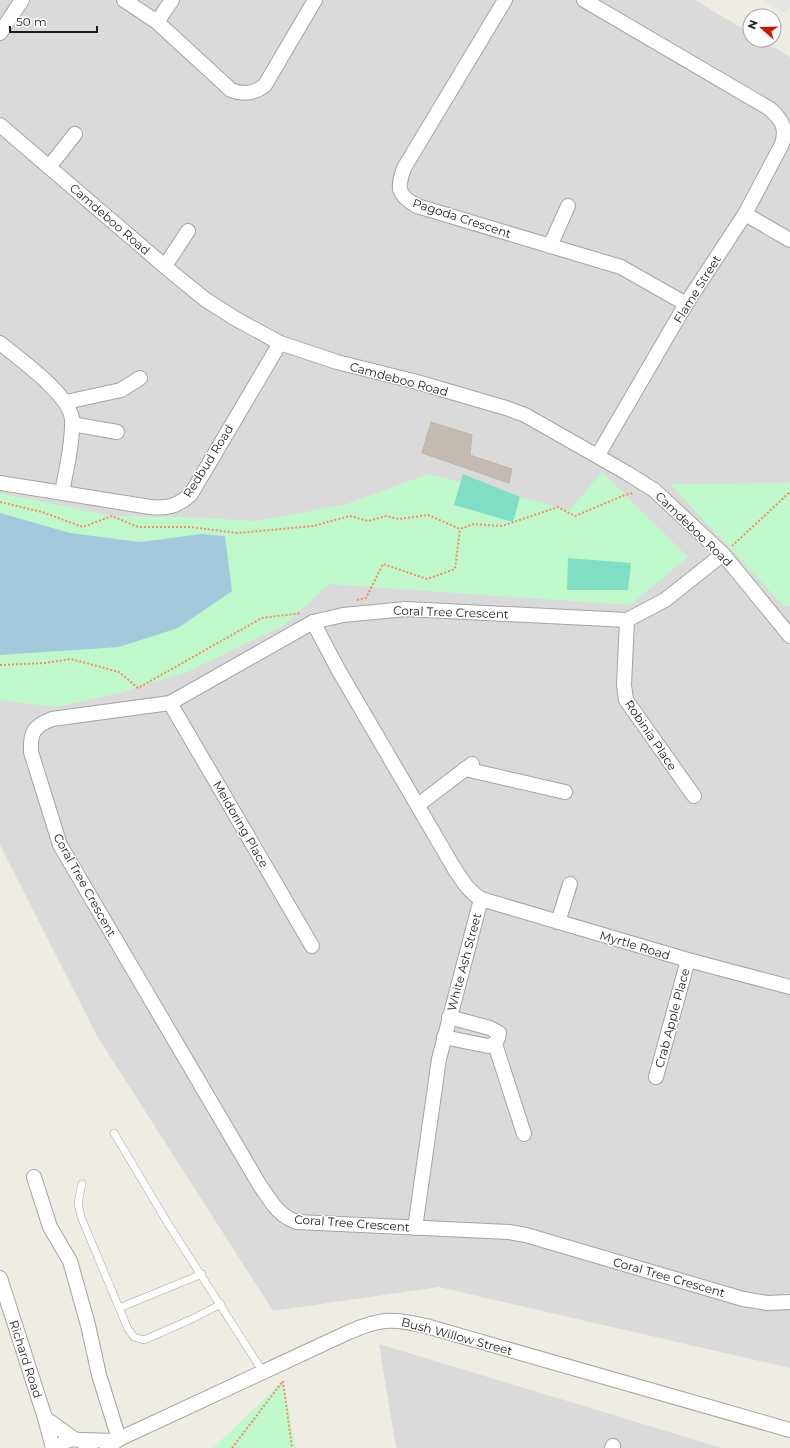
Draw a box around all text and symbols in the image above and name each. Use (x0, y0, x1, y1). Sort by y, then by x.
scale bar (10, 8, 97, 34)
north arrow (742, 8, 782, 48)
text: 50 m (16, 14, 47, 29)
text: N (745, 18, 761, 31)
street label: Camdeboo Road (67, 180, 153, 258)
street label: Pagoda Crescent (411, 195, 513, 241)
street label: Flame Street (670, 252, 724, 326)
street label: Camdeboo Road (348, 359, 450, 399)
street label: Redbud Road (180, 422, 236, 500)
street label: Camdeboo Road (652, 488, 736, 570)
street label: Coral Tree Crescent (393, 602, 509, 622)
street label: Robinia Place (622, 697, 680, 773)
street label: Meidoring Place (210, 778, 272, 870)
street label: Coral Tree Crescent (50, 831, 120, 939)
street label: White Ash Street (444, 911, 484, 1013)
street label: Myrtle Road (598, 927, 672, 963)
street label: Crab Apple Place (651, 967, 693, 1069)
street label: Coral Tree Crescent (294, 1211, 410, 1235)
street label: Coral Tree Crescent (611, 1254, 727, 1300)
street label: Bush Willow Street (400, 1314, 514, 1358)
street label: Richard Road (6, 1318, 46, 1400)

